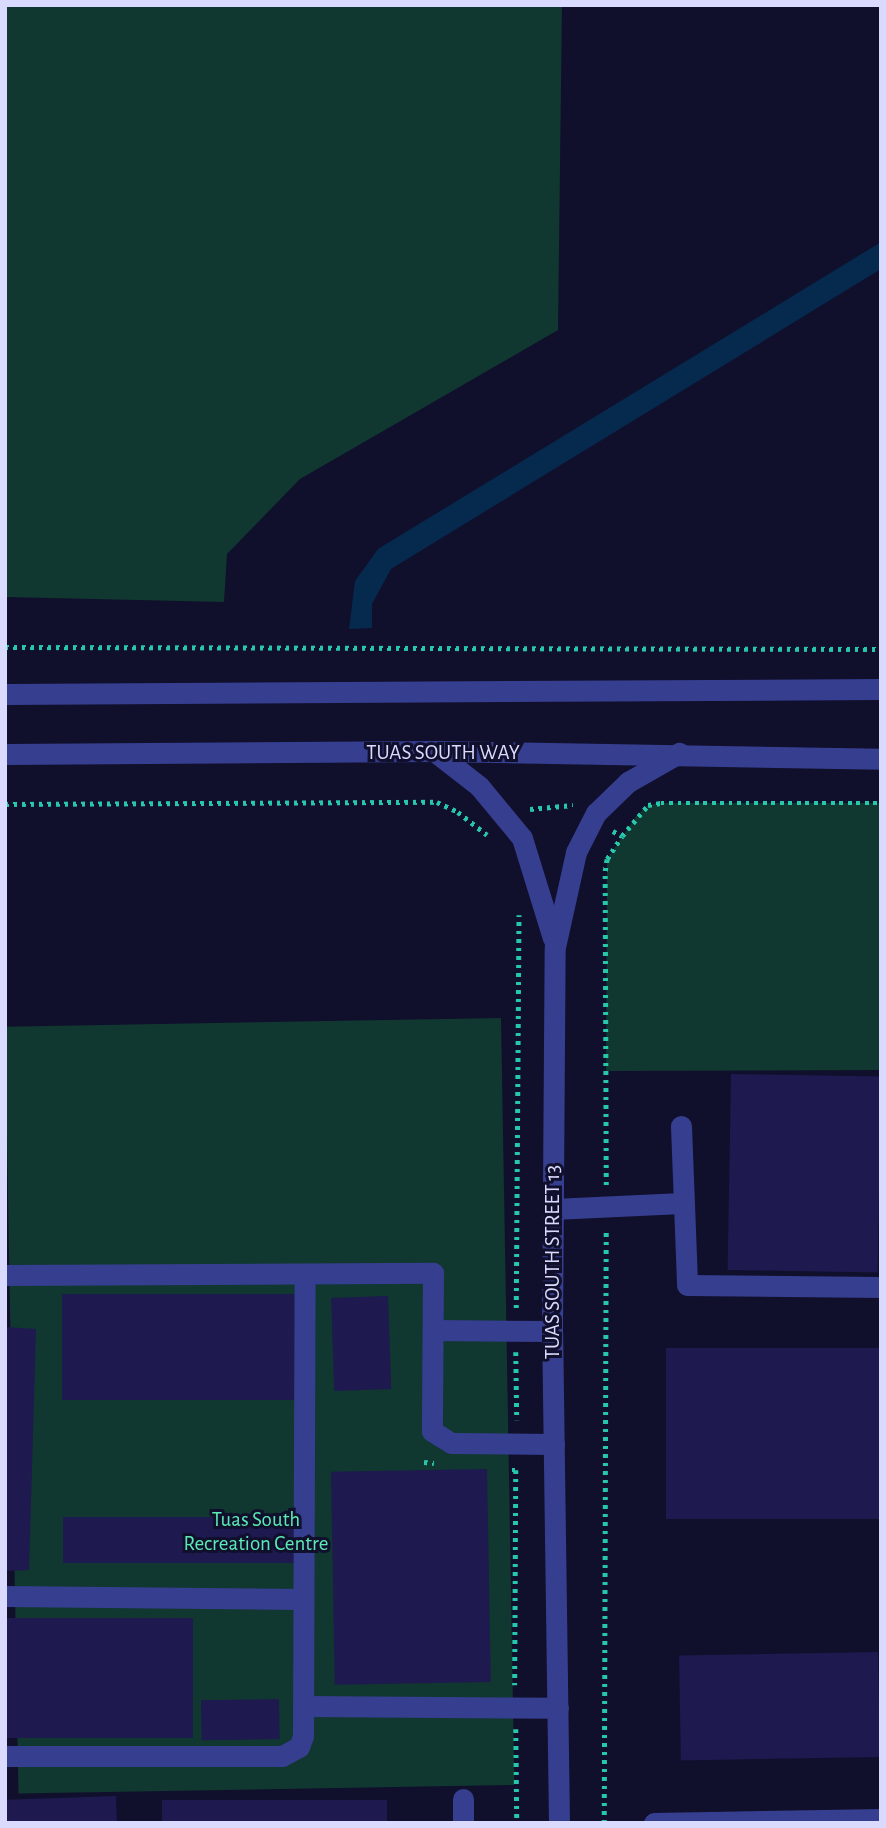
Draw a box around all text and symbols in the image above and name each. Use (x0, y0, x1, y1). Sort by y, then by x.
street label: TUAS SOUTH WAY (366, 740, 520, 766)
street label: TUAS SOUTH STREET 13 (540, 1165, 566, 1359)
park label: Tuas South Recreation Centre (184, 1507, 328, 1557)

